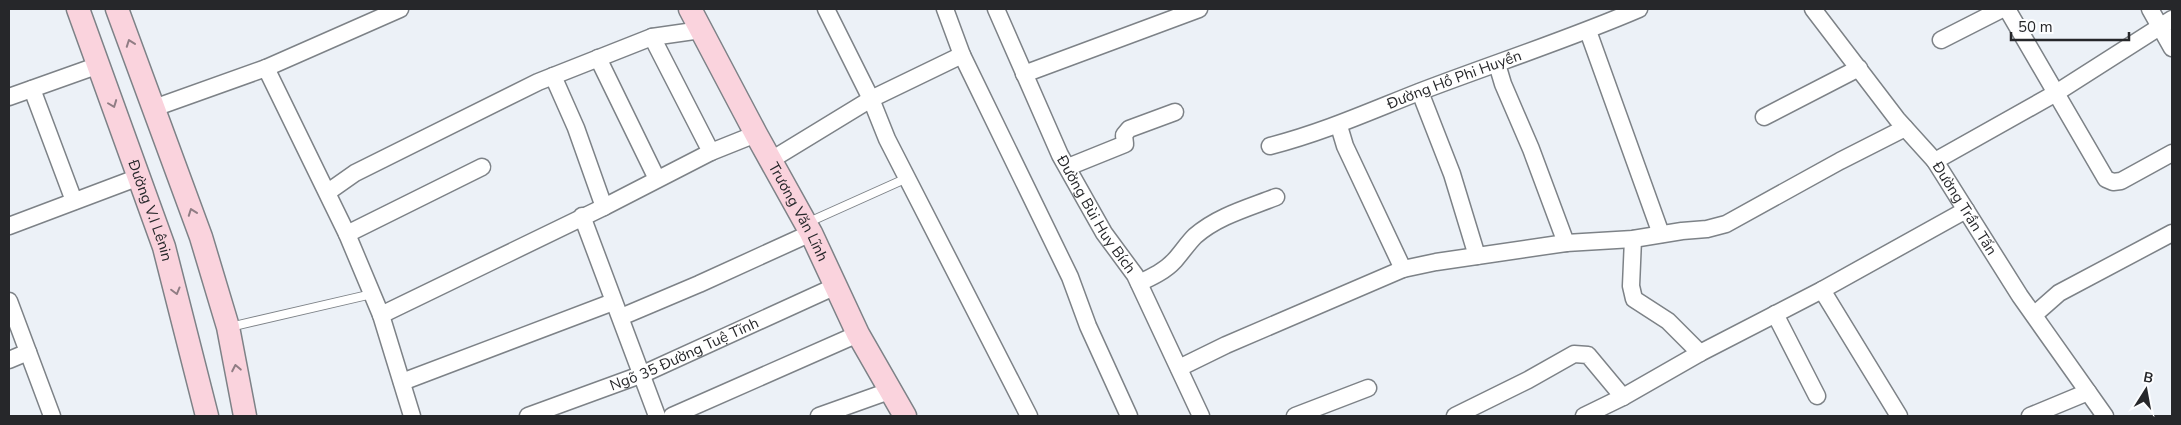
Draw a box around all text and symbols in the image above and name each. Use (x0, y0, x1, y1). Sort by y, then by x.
scale bar (2011, 10, 2128, 42)
text: 50 m (2018, 17, 2053, 37)
one-way arrow (126, 39, 136, 48)
street label: Đường Hồ Phi Huyền (1383, 45, 1524, 114)
one-way arrow (107, 99, 117, 107)
street label: Đường Bùi Huy Bích (1052, 151, 1140, 277)
street label: Đường V.I Lênin (123, 156, 177, 263)
street label: Đường Trần Tấn (1927, 157, 2002, 259)
street label: Trương Văn Lĩnh (764, 159, 833, 265)
one-way arrow (188, 209, 198, 217)
one-way arrow (170, 286, 180, 294)
street label: Ngõ 35 Đường Tuệ Tĩnh (607, 313, 762, 395)
one-way arrow (231, 364, 242, 373)
north arrow (2121, 365, 2171, 415)
text: B (2142, 367, 2155, 388)

